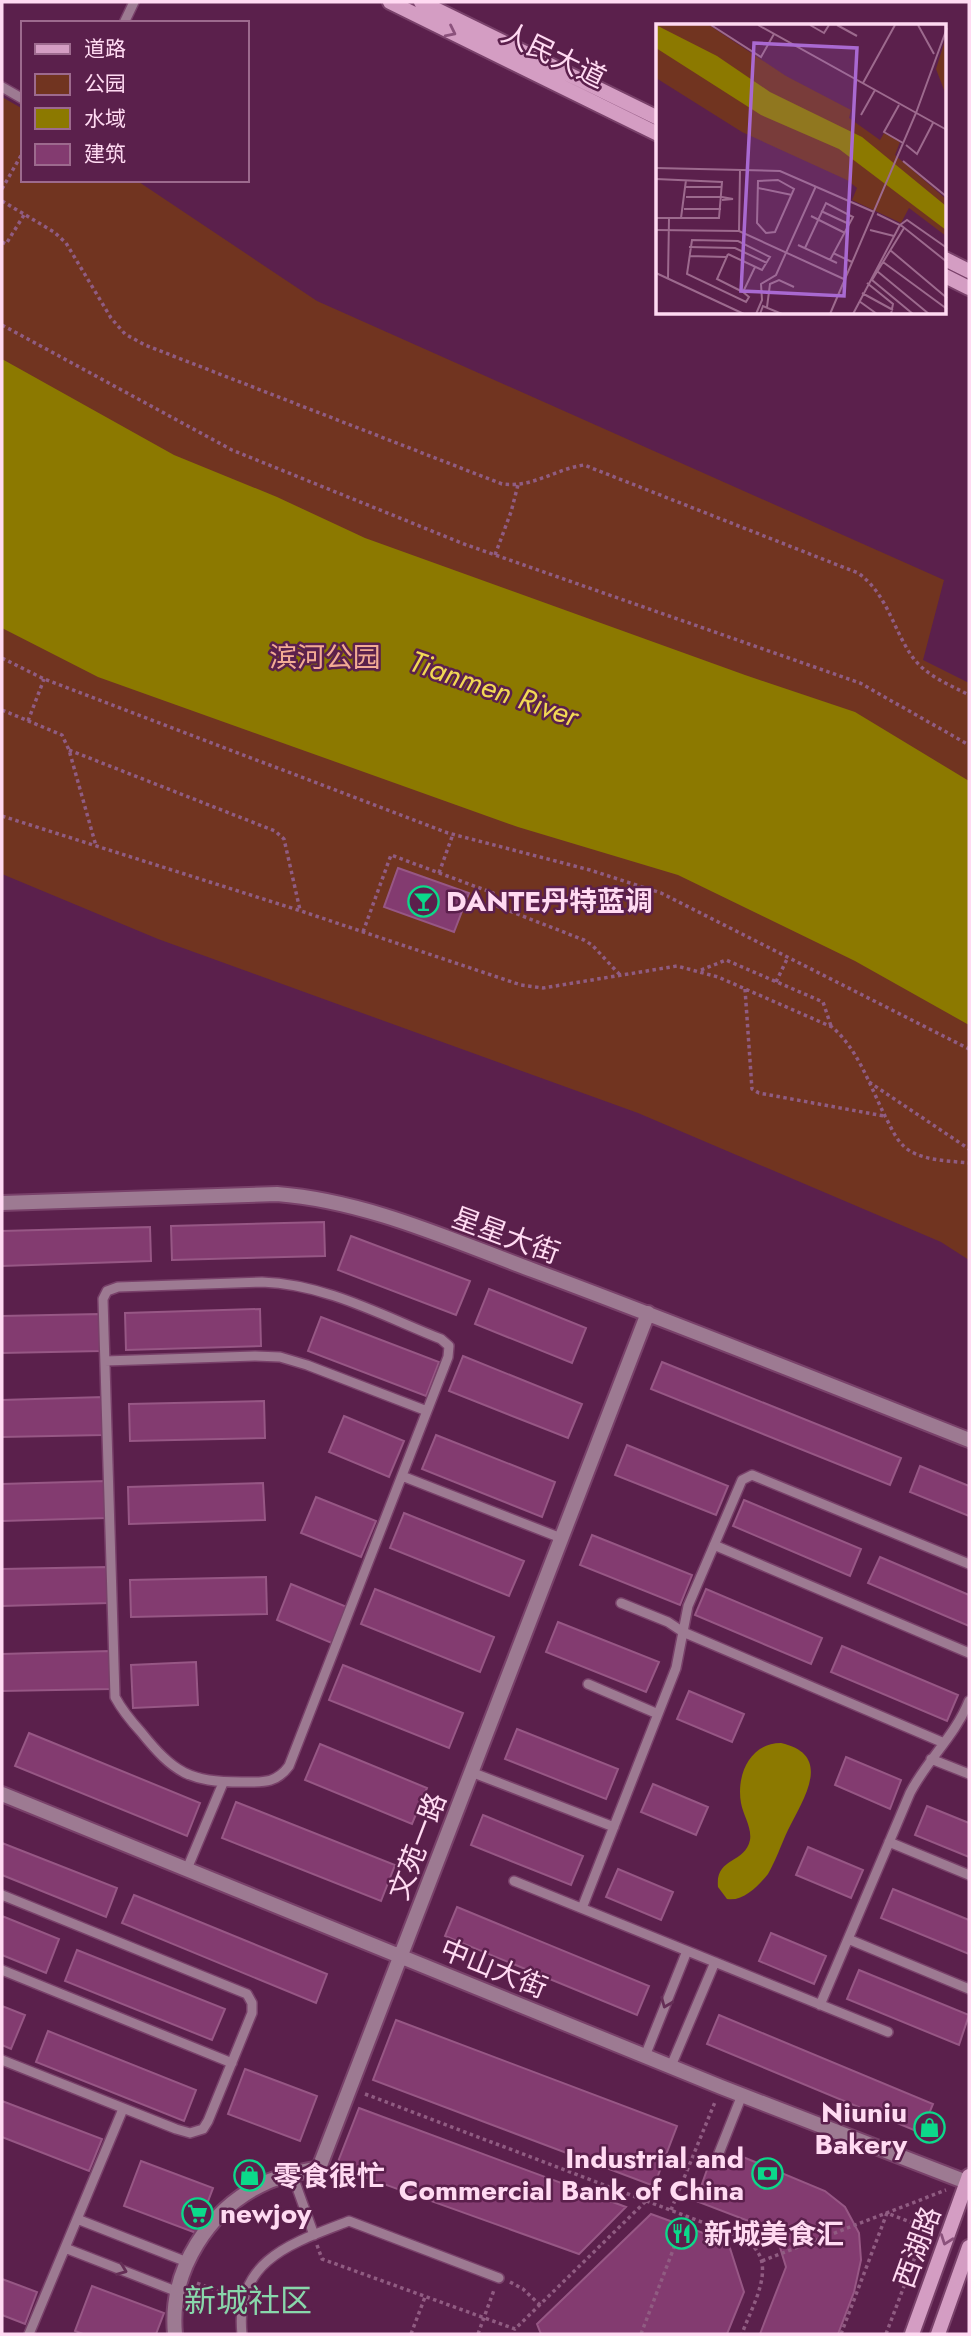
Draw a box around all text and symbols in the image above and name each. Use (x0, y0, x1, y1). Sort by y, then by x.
street label: 人民大道 (494, 12, 613, 98)
legend (21, 21, 248, 182)
one-way arrow (444, 24, 456, 38)
inset map (656, 24, 946, 315)
text: 道路 (84, 34, 126, 64)
text: 公园 (84, 69, 126, 99)
text: 水域 (84, 104, 126, 134)
text: 建筑 (84, 139, 126, 169)
park label: 滨河公园 (269, 637, 381, 678)
water label: Tianmen River (404, 640, 586, 738)
place label: DANTE丹特蓝调 (446, 881, 653, 922)
bar icon: DANTE丹特蓝调 (406, 884, 440, 918)
street label: 星星大街 (446, 1197, 565, 1274)
street label: 文苑一路 (378, 1787, 457, 1906)
street label: 中山大街 (434, 1928, 553, 2008)
one-way arrow (660, 1996, 674, 2009)
place label: Niuniu Bakery (815, 2092, 907, 2165)
shop icon: Niuniu Bakery (913, 2111, 947, 2145)
place label: Industrial and Commercial Bank of China (399, 2138, 744, 2211)
place label: 零食很忙 (273, 2156, 385, 2197)
bank icon: Industrial and Commercial Bank of China (750, 2157, 784, 2191)
shop icon: 零食很忙 (233, 2159, 267, 2193)
place label: newjoy (220, 2193, 312, 2234)
supermarket icon: newjoy (180, 2196, 214, 2230)
street label: 西湖路 (884, 2201, 951, 2294)
place label: 新城美食汇 (704, 2214, 844, 2255)
restaurant icon: 新城美食汇 (664, 2217, 698, 2251)
one-way arrow (940, 2234, 954, 2246)
one-way arrow (115, 2262, 127, 2276)
district label: 新城社区 (184, 2278, 312, 2324)

